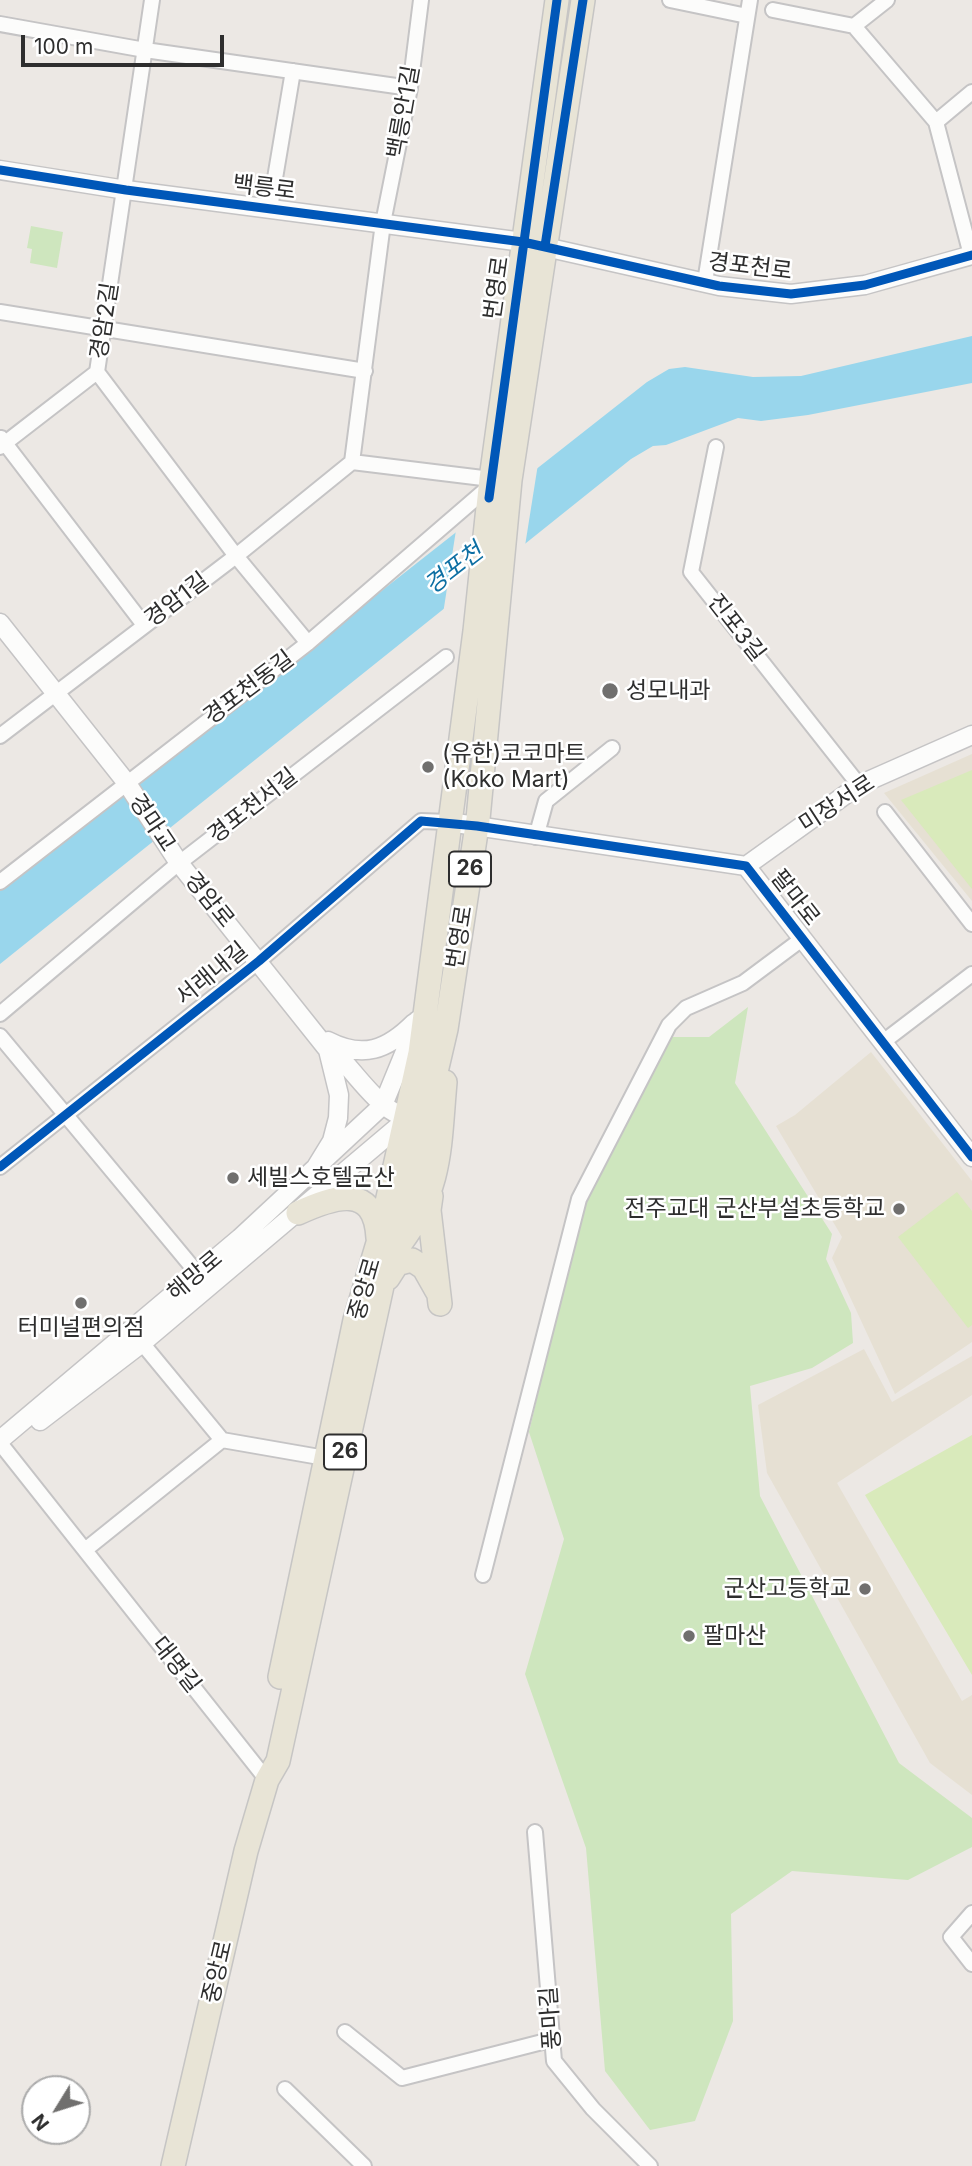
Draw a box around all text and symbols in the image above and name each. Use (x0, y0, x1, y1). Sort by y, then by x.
scale bar (24, 21, 228, 65)
text: 100 m (34, 34, 93, 59)
street label: 백릉안1길 (382, 63, 426, 161)
street label: 백릉로 (231, 170, 297, 206)
street label: 경포천로 (706, 248, 794, 286)
street label: 번영로 (479, 255, 515, 321)
street label: 경암2길 (85, 281, 125, 361)
water label: 경포천 (419, 537, 489, 601)
street label: 경암1길 (140, 567, 214, 633)
street label: 진포3길 (701, 589, 771, 667)
street label: 경포천동길 (198, 645, 300, 731)
place label: 성모내과 (626, 677, 711, 705)
marker: 성모내과 (600, 681, 620, 701)
place label: (유한)코코마트 (Koko Mart) (442, 740, 586, 794)
marker: (유한)코코마트 (Koko Mart) (420, 759, 436, 775)
street label: 경포천서길 (203, 763, 303, 849)
street label: 미장서로 (794, 769, 880, 839)
street label: 경마교 (123, 789, 181, 857)
road number: 26 (449, 852, 491, 886)
street label: 팔마로 (765, 864, 825, 932)
street label: 경암로 (178, 867, 240, 933)
street label: 번영로 (441, 903, 479, 971)
street label: 서래내길 (170, 937, 254, 1011)
place label: 세빌스호텔군산 (247, 1164, 395, 1192)
marker: 세빌스호텔군산 (225, 1170, 241, 1186)
place label: 전주교대 군산부설초등학교 (625, 1195, 885, 1223)
marker: 전주교대 군산부설초등학교 (891, 1201, 907, 1217)
street label: 해망로 (162, 1245, 228, 1307)
street label: 중앙로 (343, 1255, 387, 1323)
marker: 터미널편의점 (73, 1295, 89, 1311)
place label: 터미널편의점 (18, 1314, 144, 1342)
road number: 26 (324, 1434, 366, 1470)
place label: 군산고등학교 (724, 1575, 851, 1603)
marker: 군산고등학교 (857, 1581, 873, 1597)
place label: 팔마산 (703, 1622, 766, 1650)
marker: 팔마산 (681, 1628, 697, 1644)
street label: 대명길 (146, 1631, 206, 1699)
street label: 중앙로 (197, 1938, 239, 2006)
street label: 풍마길 (535, 1985, 567, 2051)
north arrow (21, 2075, 91, 2145)
text: N (27, 2109, 54, 2135)

